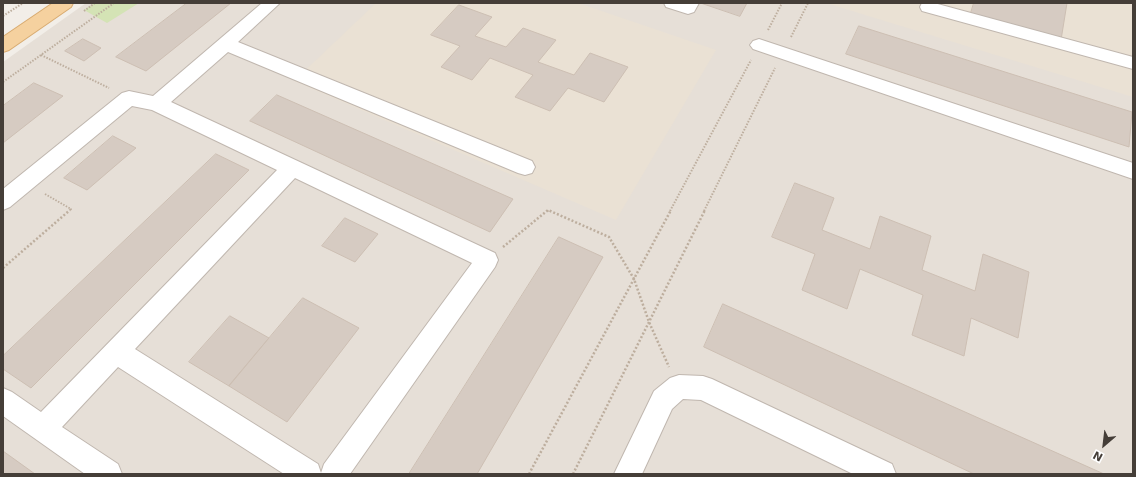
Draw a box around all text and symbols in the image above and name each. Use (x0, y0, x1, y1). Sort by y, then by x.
north arrow (1084, 425, 1124, 465)
text: N (1091, 448, 1105, 464)

